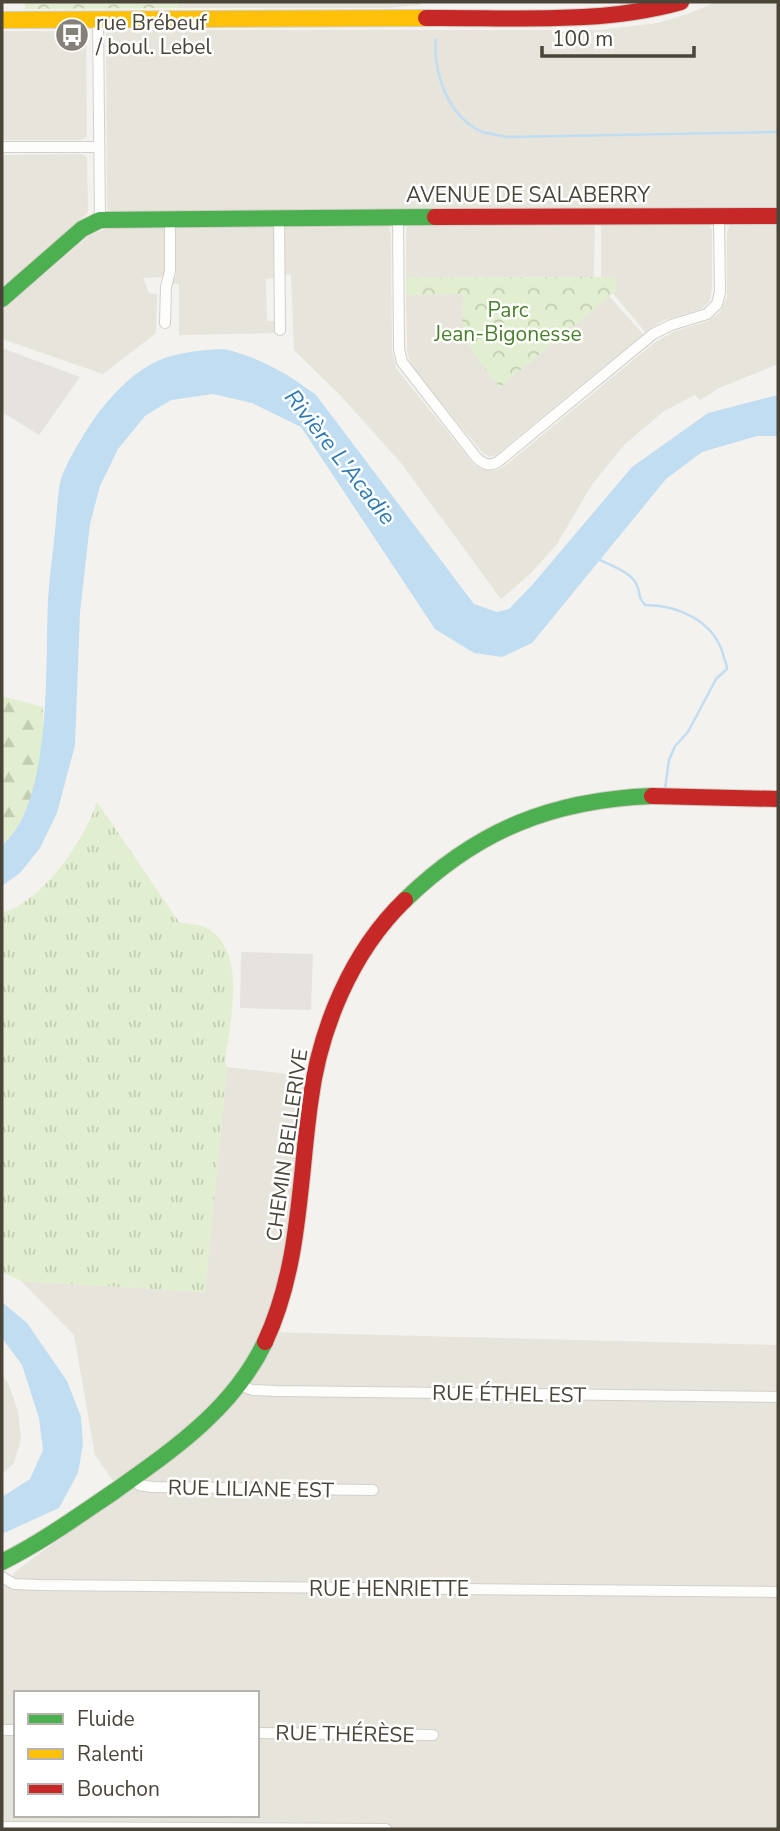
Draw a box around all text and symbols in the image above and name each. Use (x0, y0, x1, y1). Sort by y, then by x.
place label: rue Brébeuf / boul. Lebel (95, 9, 213, 61)
scale bar (542, 14, 694, 58)
bus stop icon: rue Brébeuf / boul. Lebel (53, 16, 91, 54)
text: 100 m (552, 25, 613, 53)
street label: AVENUE DE SALABERRY (406, 181, 650, 209)
park label: Parc Jean-Bigonesse (433, 296, 582, 348)
water label: Rivière L'Acadie (277, 383, 403, 531)
street label: CHEMIN BELLERIVE (260, 1047, 314, 1243)
street label: RUE ÉTHEL EST (432, 1379, 587, 1409)
street label: RUE LILIANE EST (168, 1474, 335, 1504)
street label: RUE HENRIETTE (309, 1575, 469, 1603)
legend (14, 1691, 259, 1817)
text: Fluide (77, 1705, 135, 1733)
street label: RUE THÉRÈSE (275, 1719, 415, 1749)
text: Ralenti (77, 1740, 144, 1768)
text: Bouchon (77, 1775, 160, 1803)

